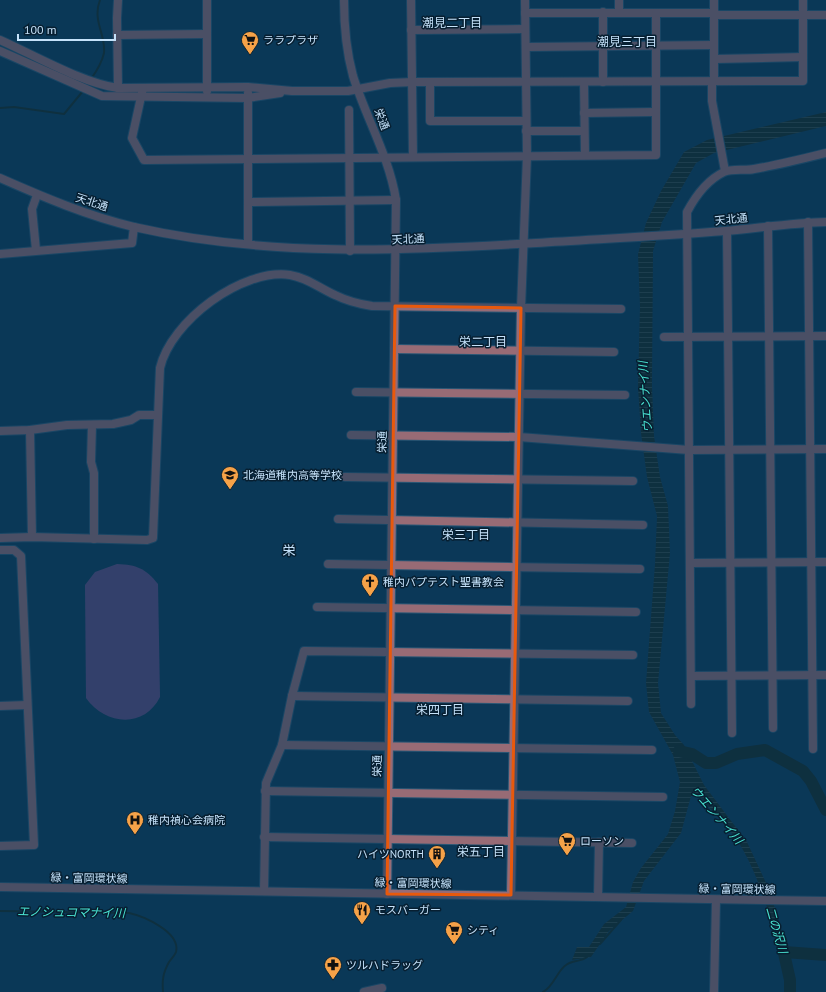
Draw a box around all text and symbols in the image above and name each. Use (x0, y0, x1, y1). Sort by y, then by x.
district label: 潮見二丁目 (422, 15, 482, 30)
scale bar (18, 16, 115, 42)
text: 100 m (24, 22, 57, 37)
supermarket icon: ララプラザ (240, 30, 260, 55)
place label: ララプラザ (263, 33, 318, 47)
district label: 潮見三丁目 (597, 34, 657, 49)
street label: 栄通 (372, 106, 392, 132)
street label: 天北通 (74, 190, 110, 214)
street label: 天北通 (714, 210, 748, 228)
street label: 天北通 (391, 231, 425, 247)
district label: 栄二丁目 (459, 334, 507, 349)
water label: ウエンナイ川 (635, 359, 655, 433)
street label: 栄通 (375, 431, 389, 453)
school or university icon: 北海道稚内高等学校 (220, 465, 240, 490)
place label: 北海道稚内高等学校 (243, 468, 342, 482)
district label: 栄三丁目 (442, 527, 490, 542)
district label: 栄 (282, 542, 296, 559)
church icon: 稚内バプテスト聖書教会 (360, 572, 380, 597)
place label: 稚内バプテスト聖書教会 (383, 575, 504, 589)
district label: 栄四丁目 (416, 702, 464, 717)
street label: 栄通 (370, 755, 384, 777)
water label: ウエンナイ川 (688, 783, 748, 849)
hospital icon: 稚内禎心会病院 (125, 810, 145, 835)
place label: 稚内禎心会病院 (148, 813, 225, 827)
supermarket icon: ローソン (557, 831, 577, 856)
place label: ローソン (580, 834, 624, 848)
building icon: ハイツNORTH (427, 844, 447, 869)
district label: 栄五丁目 (457, 844, 505, 859)
place label: ハイツNORTH (357, 847, 424, 861)
street label: 緑・富岡環状線 (50, 870, 128, 886)
street label: 緑・富岡環状線 (374, 875, 452, 891)
street label: 緑・富岡環状線 (698, 881, 776, 897)
restaurant icon: モスバーガー (352, 900, 372, 925)
place label: モスバーガー (375, 903, 441, 917)
water label: エノシュコマナイ川 (17, 904, 127, 920)
water label: 二の沢川 (763, 905, 791, 957)
supermarket icon: シティ (444, 920, 464, 945)
place label: シティ (467, 923, 499, 937)
pharmacy icon: ツルハドラッグ (323, 955, 343, 980)
place label: ツルハドラッグ (346, 958, 423, 972)

